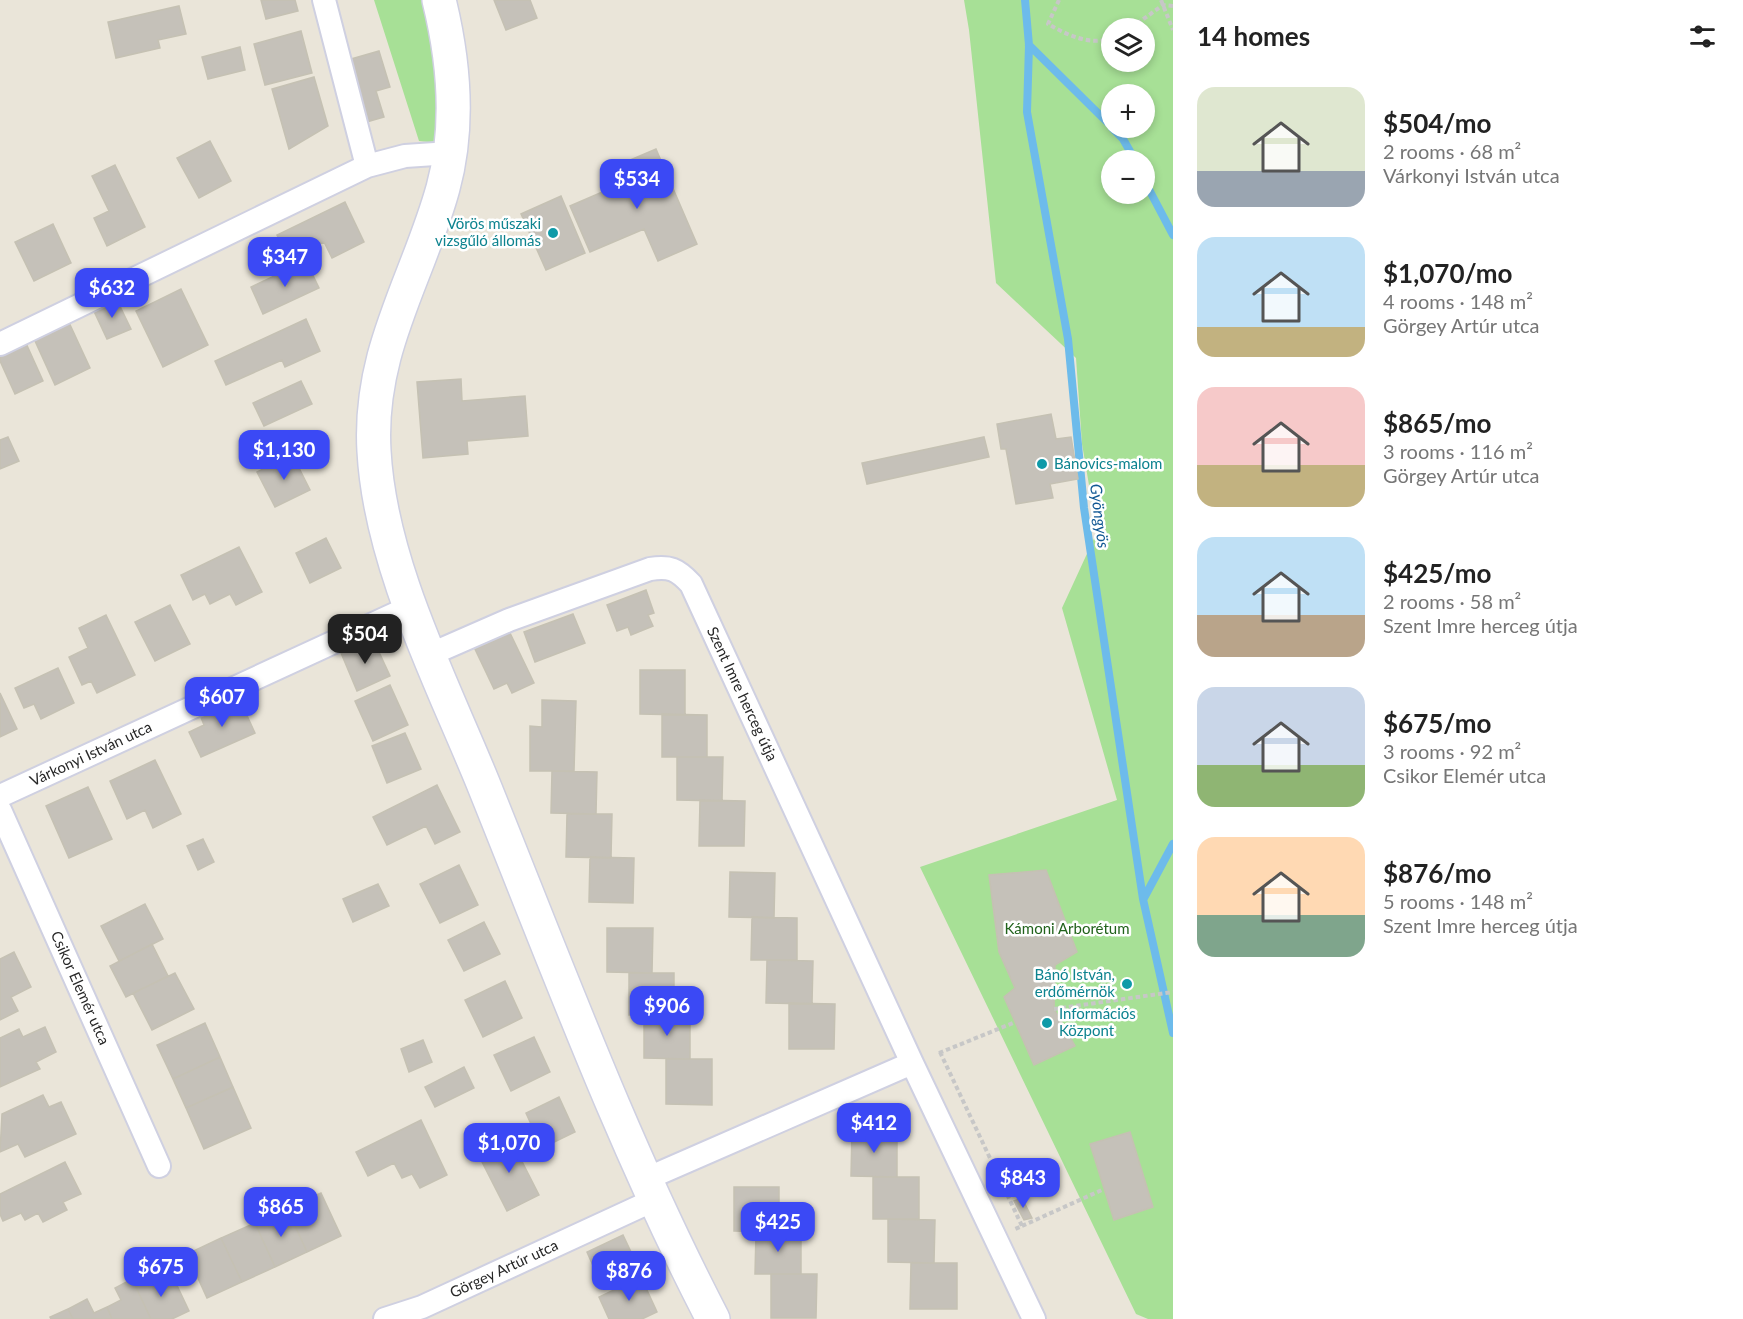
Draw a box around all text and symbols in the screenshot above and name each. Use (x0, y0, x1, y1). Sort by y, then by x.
map controls (1101, 18, 1155, 204)
button: layers (1101, 18, 1155, 72)
text: 14 homes (1197, 20, 1310, 52)
icon: filters (1686, 20, 1719, 53)
button: + (1101, 84, 1155, 138)
text: $504/mo (1383, 107, 1491, 139)
icon: home (1245, 111, 1317, 183)
text: 2 rooms · 68 m² (1383, 139, 1521, 163)
button: − (1101, 150, 1155, 204)
pin: $534 (601, 159, 673, 210)
text: Várkonyi István utca (1383, 163, 1560, 187)
text: $534 (614, 166, 660, 190)
place label: Vörös műszaki vizsgűló állomás (435, 214, 541, 249)
marker: Vörös műszaki vizsgűló állomás (546, 226, 560, 240)
pin: $347 (249, 237, 321, 288)
text: $347 (262, 244, 308, 268)
text: $1,070/mo (1383, 257, 1513, 289)
icon: home (1245, 261, 1317, 333)
pin: $632 (76, 268, 148, 319)
text: $632 (89, 275, 135, 299)
text: 4 rooms · 148 m² (1383, 289, 1533, 313)
text: Görgey Artúr utca (1383, 313, 1540, 337)
text: $865/mo (1383, 407, 1491, 439)
icon: home (1245, 411, 1317, 483)
pin: $1,130 (235, 430, 333, 481)
text: $1,130 (253, 437, 315, 461)
text: 3 rooms · 116 m² (1383, 439, 1533, 463)
place label: Bánovics-malom (1054, 454, 1162, 472)
marker: Bánovics-malom (1035, 457, 1049, 471)
text: Görgey Artúr utca (1383, 463, 1540, 487)
water label: Gyöngyös (1087, 483, 1114, 550)
text: $425/mo (1383, 557, 1491, 589)
icon: home (1245, 561, 1317, 633)
text: 2 rooms · 58 m² (1383, 589, 1521, 613)
text: Szent Imre herceg útja (1383, 613, 1578, 637)
pin: $504 (329, 614, 401, 665)
text: $504 (342, 621, 388, 645)
street label: Szent Imre herceg útja (704, 624, 782, 764)
pin: $607 (186, 677, 258, 728)
text: $607 (199, 684, 245, 708)
text: $675/mo (1383, 707, 1491, 739)
icon: home (1245, 711, 1317, 783)
street label: Várkonyi István utca (27, 717, 154, 789)
text: 3 rooms · 92 m² (1383, 739, 1521, 763)
text: Csikor Elemér utca (1383, 763, 1546, 787)
text: $876/mo (1383, 857, 1491, 889)
icon: home (1245, 861, 1317, 933)
text: 5 rooms · 148 m² (1383, 889, 1533, 913)
text: Szent Imre herceg útja (1383, 913, 1578, 937)
park label: Kámoni Arborétum (1004, 919, 1130, 937)
street label: Csikor Elemér utca (48, 928, 114, 1047)
place label: Bánó István, erdőmérnök (1035, 965, 1115, 1000)
marker: Bánó István, erdőmérnök (1120, 977, 1134, 991)
pin: $906 (631, 986, 703, 1037)
text: $906 (644, 993, 690, 1017)
place label: Információs Központ (1059, 1004, 1136, 1039)
marker: Információs Központ (1040, 1016, 1054, 1030)
pin: $412 (838, 1103, 910, 1154)
text: $412 (851, 1110, 897, 1134)
pin: $1,070 (460, 1123, 558, 1174)
text: $1,070 (478, 1130, 540, 1154)
pin: $843 (987, 1158, 1059, 1209)
text: $843 (1000, 1165, 1046, 1189)
pin: $865 (245, 1187, 317, 1238)
text: $865 (258, 1194, 304, 1218)
pin: $425 (742, 1202, 814, 1253)
text: $425 (755, 1209, 801, 1233)
street label: Görgey Artúr utca (447, 1235, 561, 1301)
pin: $675 (125, 1247, 197, 1298)
pin: $876 (593, 1251, 665, 1302)
text: $675 (138, 1254, 184, 1278)
text: $876 (606, 1258, 652, 1282)

